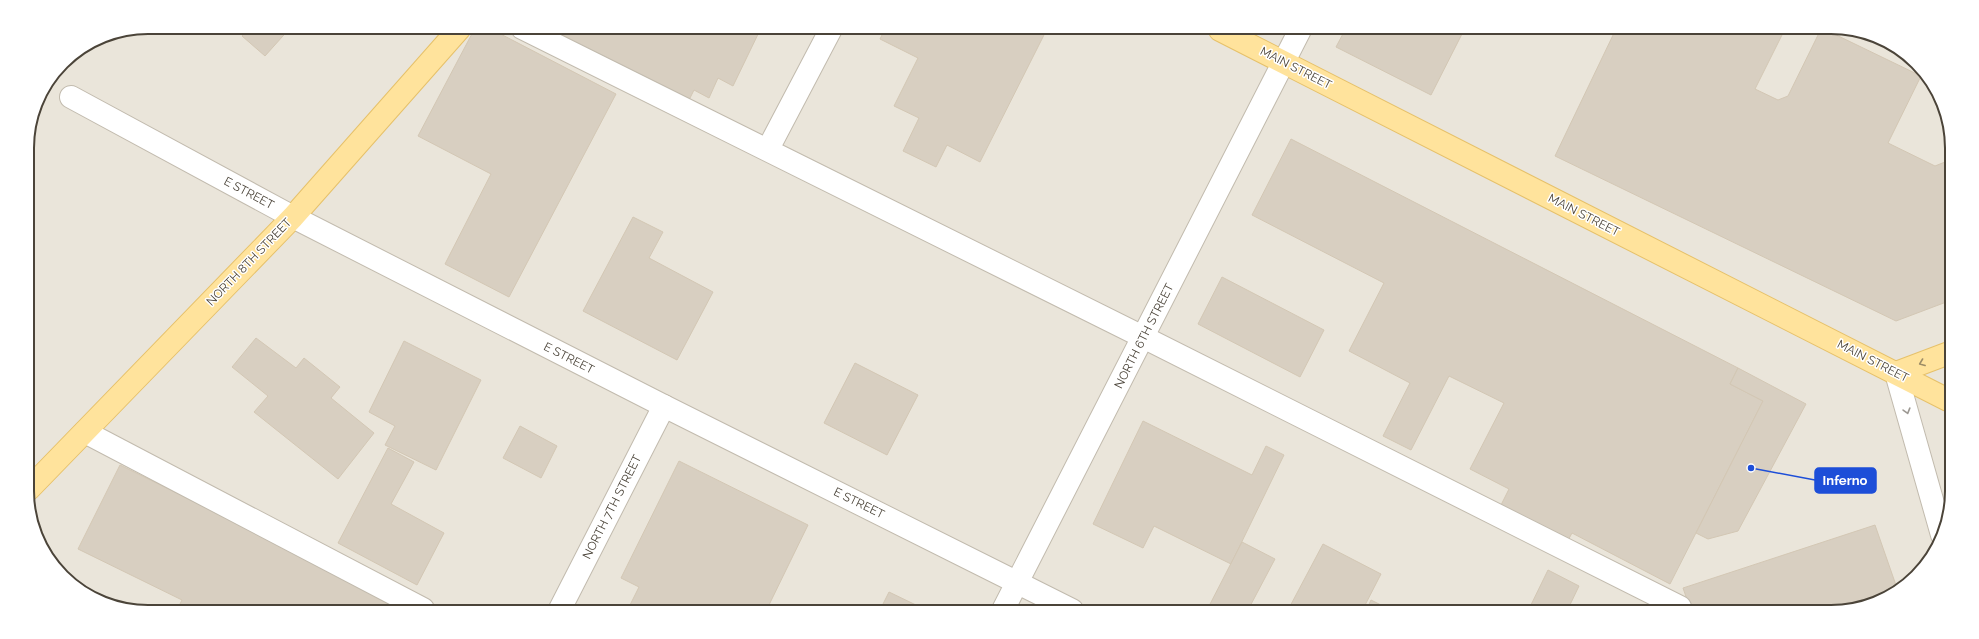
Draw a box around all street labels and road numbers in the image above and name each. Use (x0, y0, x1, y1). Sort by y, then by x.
street label: MAIN STREET (1258, 44, 1335, 92)
street label: E STREET (222, 174, 277, 212)
street label: MAIN STREET (1546, 191, 1623, 239)
street label: NORTH 8TH STREET (204, 215, 295, 309)
street label: NORTH 6TH STREET (1111, 281, 1177, 391)
street label: MAIN STREET (1835, 337, 1912, 385)
street label: E STREET (541, 339, 597, 377)
street label: NORTH 7TH STREET (580, 452, 645, 561)
street label: E STREET (831, 485, 887, 522)

